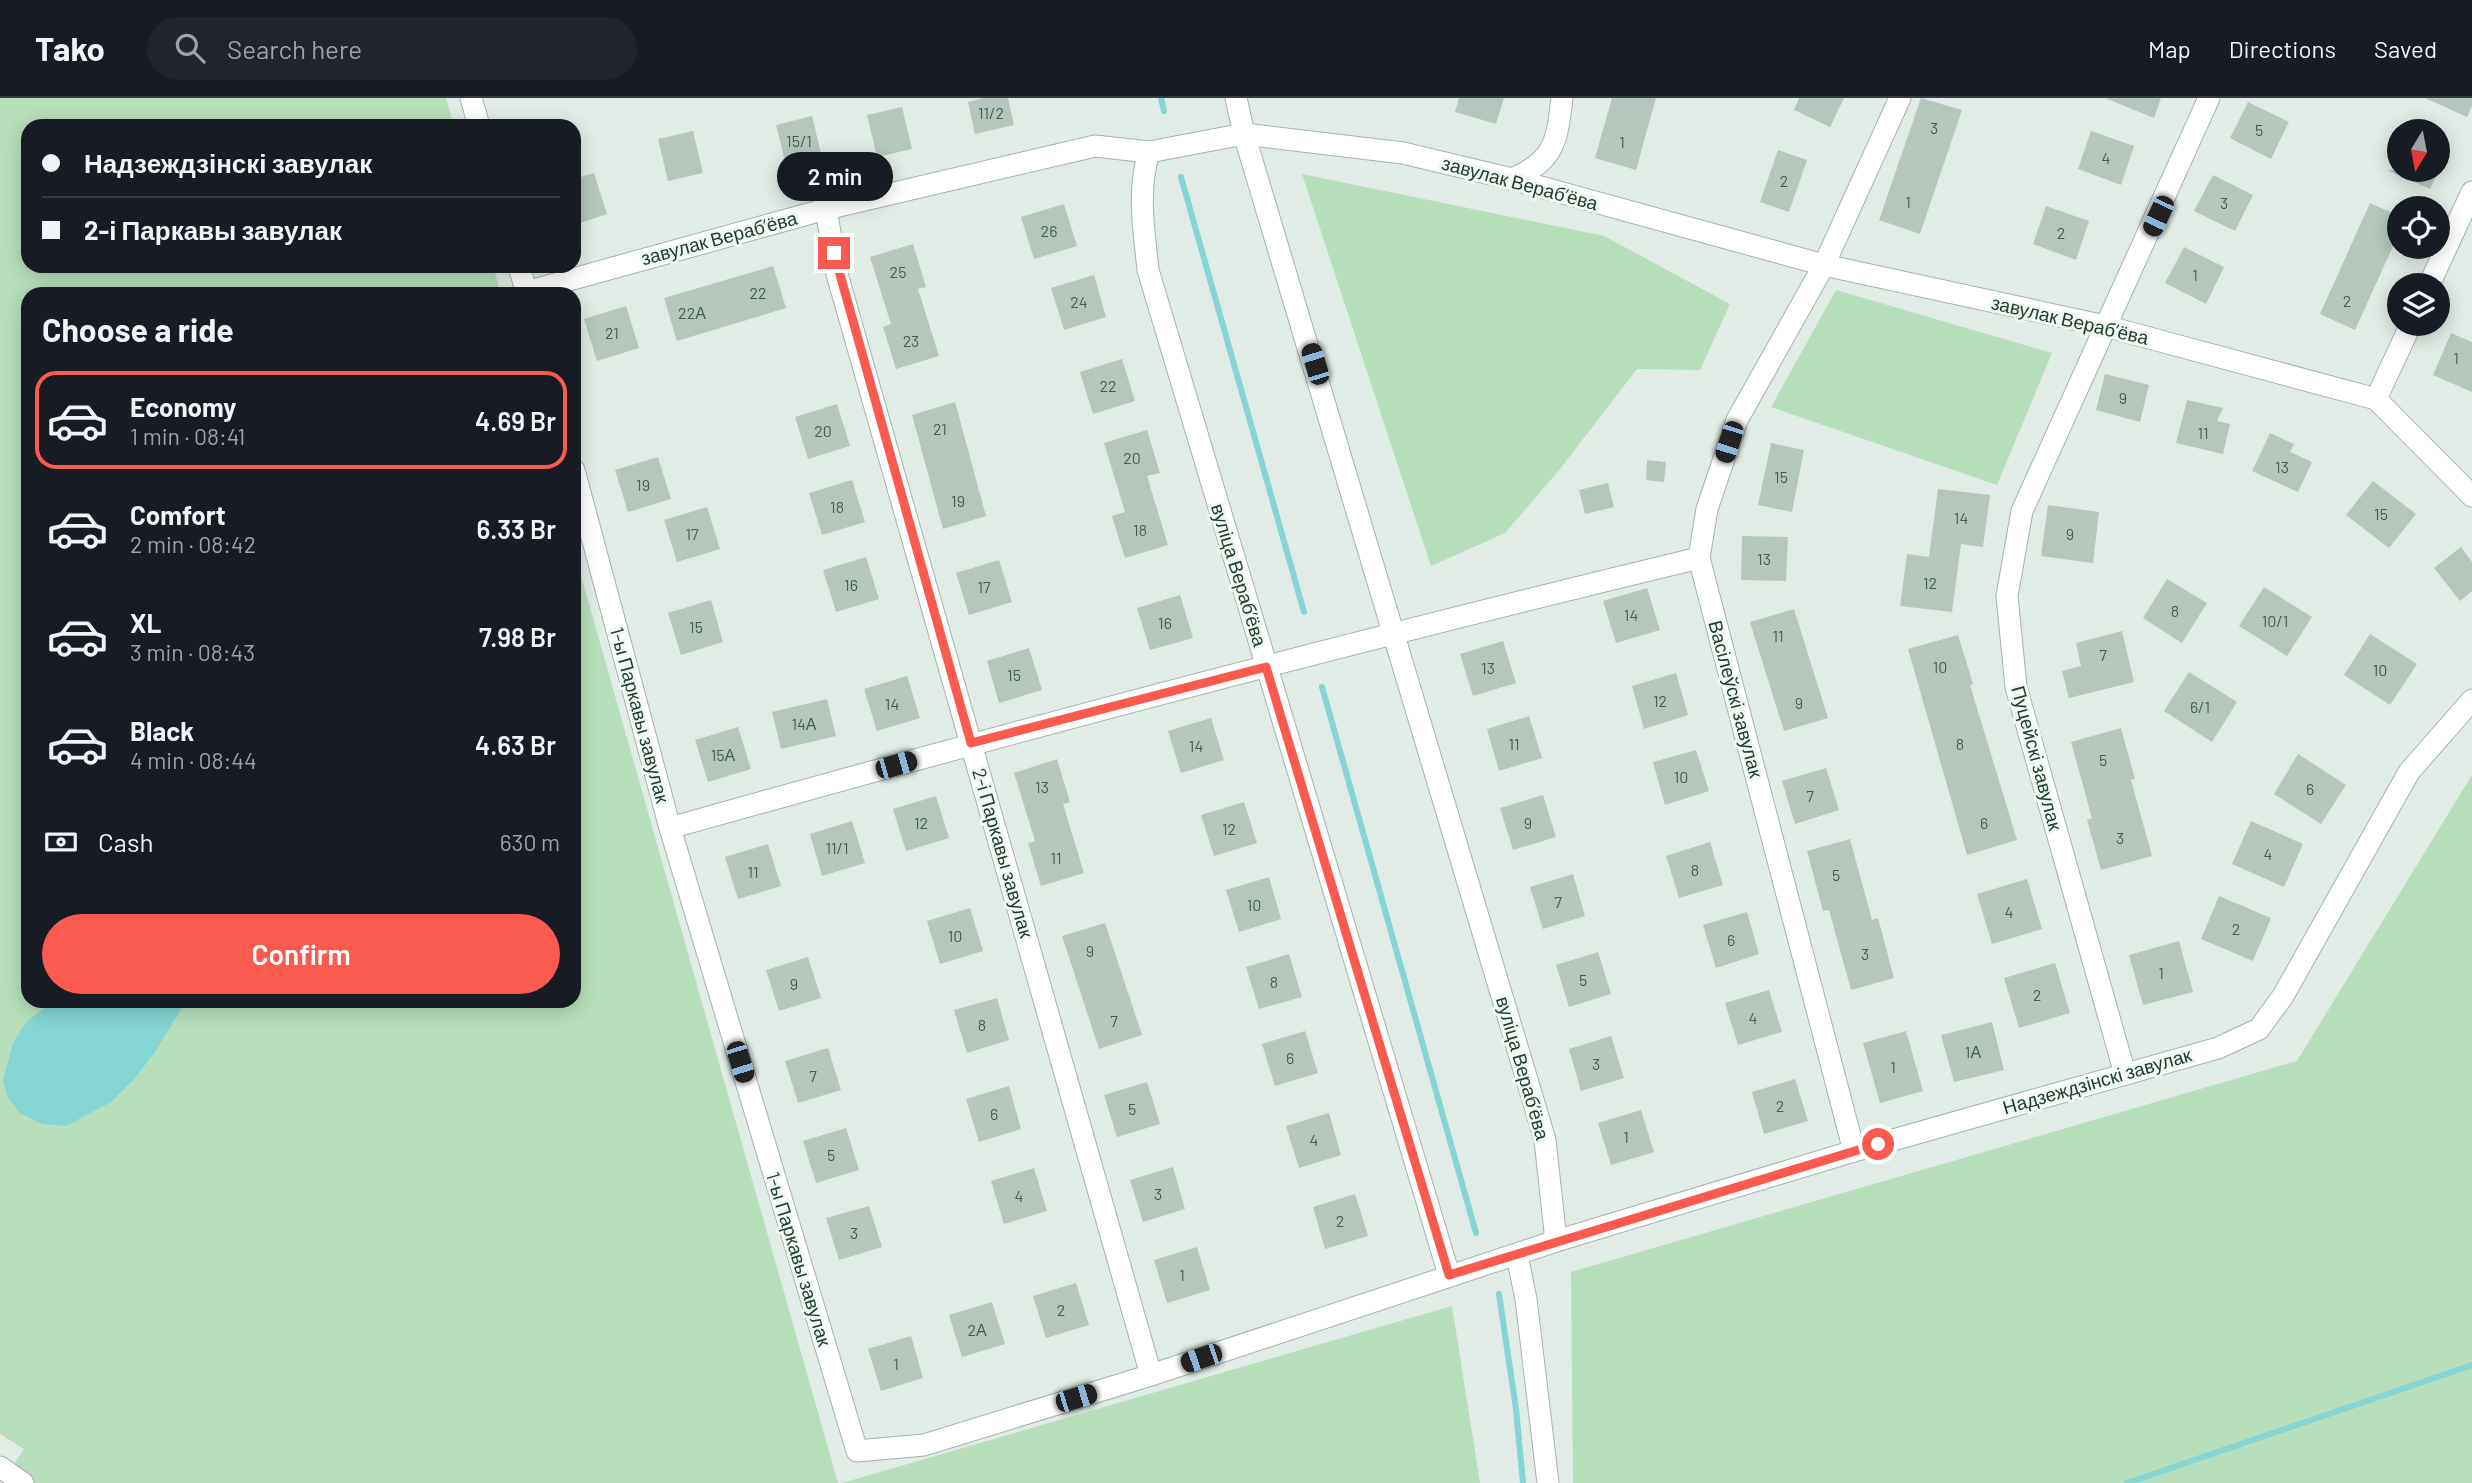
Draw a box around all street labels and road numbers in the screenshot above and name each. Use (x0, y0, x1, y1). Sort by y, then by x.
street label: завулак Верабʼёва (1440, 151, 1601, 215)
street label: завулак Верабʼёва (638, 205, 800, 269)
street label: завулак Верабʼёва (1989, 290, 2151, 349)
street label: вуліца Верабʼёва (1207, 501, 1272, 650)
street label: Васілеўскі завулак (1704, 618, 1769, 781)
street label: 1-ы Паркавы завулак (606, 624, 675, 806)
street label: Пуцейскі завулак (2007, 683, 2068, 833)
street label: 2-і Паркавы завулак (968, 765, 1039, 941)
street label: вуліца Верабʼёва (1492, 993, 1555, 1143)
street label: Надзеждзінскі завулак (2000, 1042, 2195, 1118)
street label: 1-ы Паркавы завулак (762, 1169, 837, 1350)

